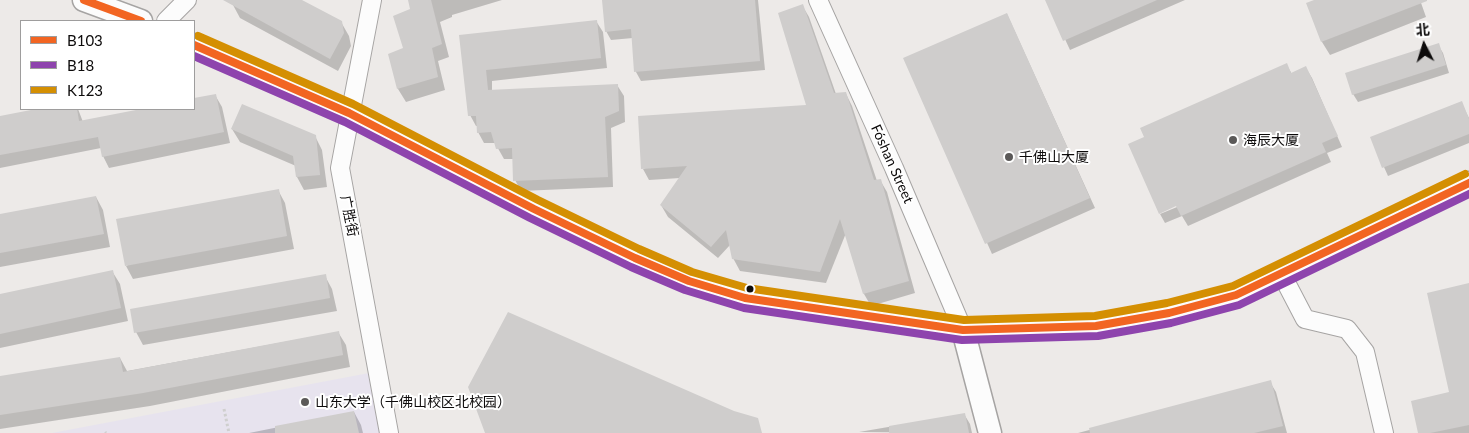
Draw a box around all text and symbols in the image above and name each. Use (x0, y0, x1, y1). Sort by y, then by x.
legend (20, 20, 195, 110)
north arrow (1399, 20, 1449, 70)
text: 北 (1415, 20, 1430, 39)
text: B103 (67, 31, 103, 49)
text: B18 (67, 56, 94, 74)
text: K123 (67, 81, 103, 99)
street label: Fóshan Street (867, 122, 917, 206)
place label: 海辰大厦 (1243, 132, 1299, 148)
marker: 海辰大厦 (1227, 134, 1239, 146)
place label: 千佛山大厦 (1019, 149, 1089, 165)
marker: 千佛山大厦 (1003, 151, 1015, 163)
street label: 广胜街 (337, 194, 361, 238)
unlabelled marker (745, 284, 755, 294)
place label: 山东大学（千佛山校区北校园） (315, 394, 511, 410)
marker: 山东大学（千佛山校区北校园） (299, 396, 311, 408)

